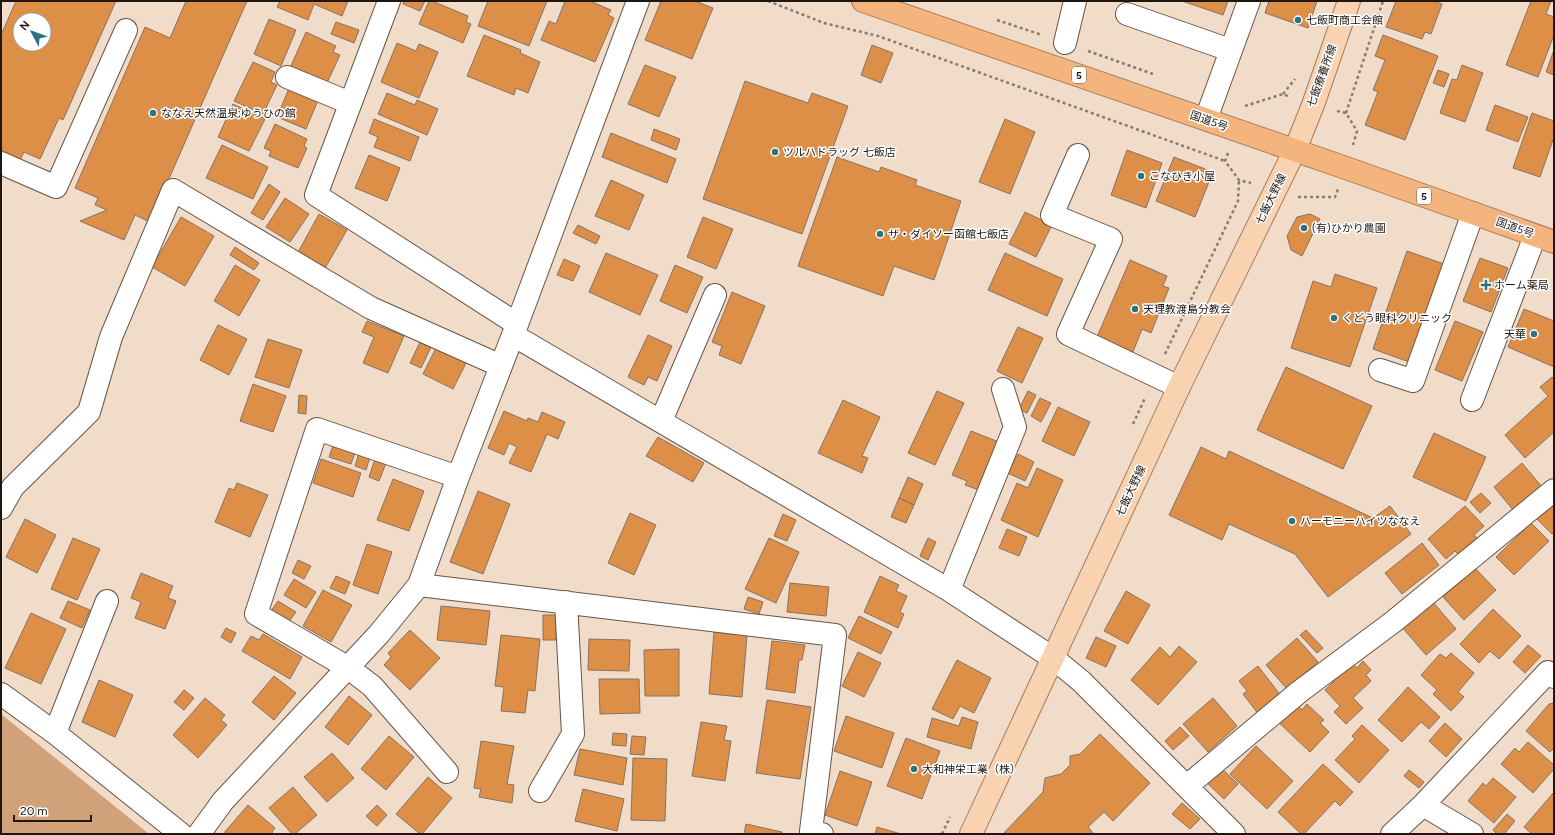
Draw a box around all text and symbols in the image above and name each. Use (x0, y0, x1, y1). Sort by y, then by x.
north arrow (12, 12, 52, 52)
place label: 七飯町商工会館 (1306, 14, 1383, 27)
marker: 七飯町商工会館 (1293, 15, 1303, 25)
text: N (17, 18, 33, 33)
street label: 七飯療養所線 (1305, 43, 1339, 109)
road number: 5 (1072, 67, 1086, 83)
place label: ななえ天然温泉;ゆうひの館 (161, 107, 296, 120)
marker: ななえ天然温泉;ゆうひの館 (148, 108, 158, 118)
street label: 国道5号 (1188, 108, 1230, 134)
place label: ツルハドラッグ 七飯店 (783, 146, 896, 159)
marker: ツルハドラッグ 七飯店 (770, 147, 780, 157)
place label: こなひき小屋 (1149, 170, 1215, 183)
marker: こなひき小屋 (1136, 171, 1146, 181)
street label: 七飯大野線 (1253, 171, 1289, 227)
road number: 5 (1417, 188, 1431, 204)
street label: 国道5号 (1494, 215, 1536, 241)
place label: (有)ひかり農園 (1312, 222, 1386, 235)
marker: (有)ひかり農園 (1299, 223, 1309, 233)
place label: ザ・ダイソー函館七飯店 (888, 228, 1009, 241)
marker: ザ・ダイソー函館七飯店 (875, 229, 885, 239)
place label: ホーム薬局 (1494, 279, 1549, 292)
marker: ホーム薬局 (1481, 280, 1491, 290)
place label: 天理教渡島分教会 (1143, 303, 1231, 316)
marker: 天理教渡島分教会 (1130, 304, 1140, 314)
place label: くどう眼科クリニック (1342, 312, 1452, 325)
marker: くどう眼科クリニック (1329, 313, 1339, 323)
place label: 天華 (1504, 328, 1526, 341)
marker: 天華 (1529, 329, 1539, 339)
street label: 七飯大野線 (1113, 463, 1149, 519)
place label: ハーモニーハイツななえ (1300, 515, 1421, 528)
marker: ハーモニーハイツななえ (1287, 516, 1297, 526)
place label: 大和神栄工業（株） (922, 763, 1021, 776)
marker: 大和神栄工業（株） (909, 764, 919, 774)
scale bar (14, 797, 91, 823)
text: 20 m (20, 804, 48, 818)

